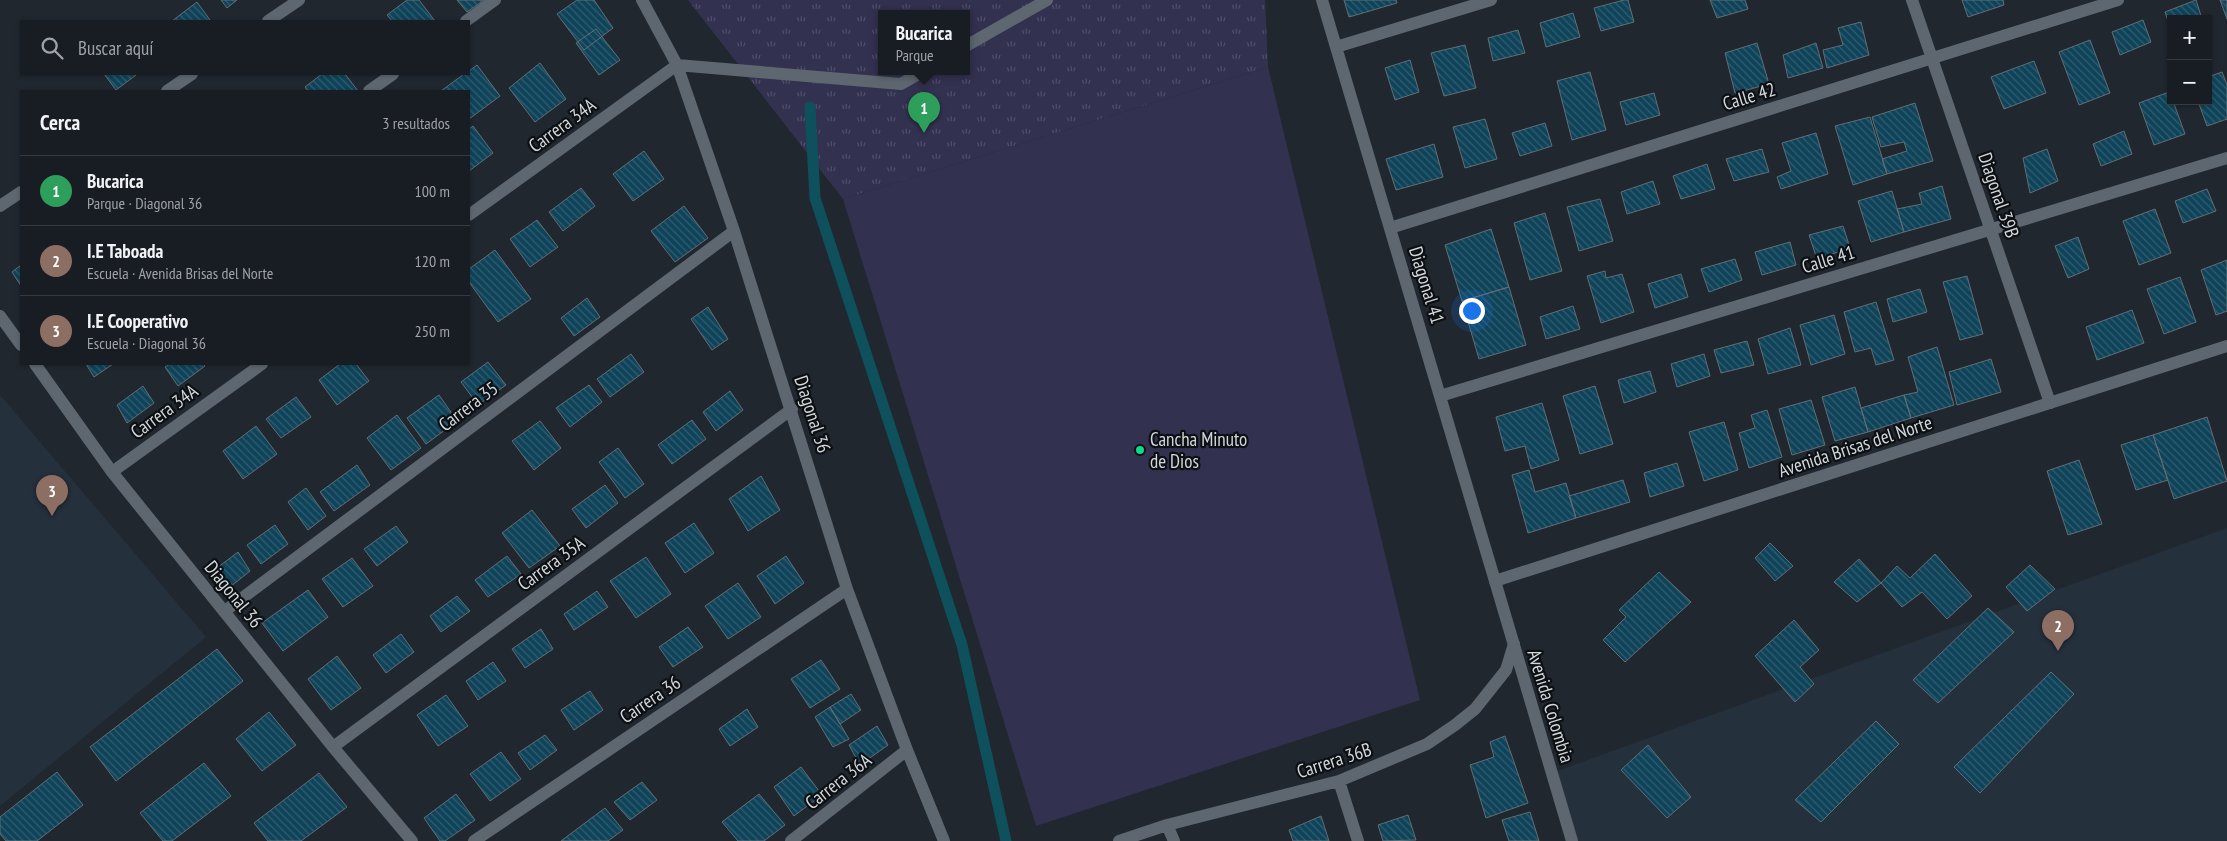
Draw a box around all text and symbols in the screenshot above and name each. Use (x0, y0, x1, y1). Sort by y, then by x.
popup (878, 10, 970, 75)
map controls (2167, 15, 2212, 105)
button: + (2167, 15, 2212, 60)
search box (20, 20, 470, 75)
text: Bucarica (896, 21, 952, 45)
icon: search (38, 34, 66, 62)
text: Buscar aquí (78, 36, 153, 60)
text: Parque (896, 45, 934, 65)
button: − (2167, 60, 2212, 105)
street label: Calle 42 (1720, 77, 1778, 115)
pin: 1 (908, 92, 940, 133)
street label: Carrera 34A (524, 93, 600, 157)
text: Cerca (40, 109, 80, 136)
text: 3 resultados (382, 113, 450, 133)
street label: Diagonal 39B (1973, 149, 2025, 241)
text: Bucarica (87, 169, 144, 193)
text: 1 (52, 181, 60, 201)
text: 100 m (415, 181, 450, 201)
text: Parque · Diagonal 36 (87, 193, 202, 213)
text: I.E Taboada (87, 239, 163, 263)
street label: Calle 41 (1799, 240, 1857, 278)
street label: Diagonal 41 (1404, 243, 1450, 327)
text: 2 (52, 251, 60, 271)
text: 120 m (415, 251, 450, 271)
text: Escuela · Avenida Brisas del Norte (87, 263, 273, 283)
your location (1459, 298, 1485, 324)
text: I.E Cooperativo (87, 309, 188, 333)
text: 3 (52, 321, 60, 341)
text: 250 m (415, 321, 450, 341)
text: Escuela · Diagonal 36 (87, 333, 206, 353)
street label: Diagonal 36 (789, 372, 837, 456)
street label: Carrera 35 (434, 376, 502, 436)
street label: Carrera 34A (126, 379, 202, 443)
street label: Avenida Brisas del Norte (1775, 410, 1935, 482)
place label: Cancha Minuto de Dios (1150, 427, 1247, 473)
marker: Cancha Minuto de Dios (1134, 444, 1146, 456)
pin: 3 (36, 475, 68, 516)
street label: Carrera 35A (513, 531, 589, 595)
street label: Diagonal 36 (200, 556, 268, 632)
pin: 2 (2042, 610, 2074, 651)
street label: Avenida Colombia (1522, 646, 1580, 766)
street label: Carrera 36 (615, 670, 685, 728)
street label: Carrera 36B (1294, 737, 1374, 783)
street label: Carrera 36A (800, 748, 876, 814)

